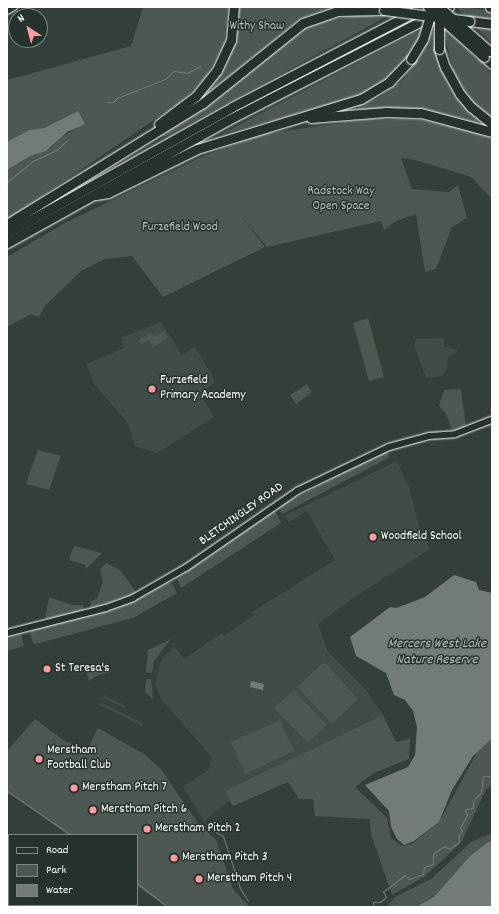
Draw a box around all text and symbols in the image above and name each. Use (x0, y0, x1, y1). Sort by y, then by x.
north arrow (8, 8, 48, 48)
text: N (15, 11, 28, 27)
park label: Withy Shaw (230, 19, 284, 35)
park label: Radstock Way Open Space (308, 185, 374, 216)
park label: Furzefield Wood (142, 220, 218, 236)
place label: Furzefield Primary Academy (160, 374, 246, 405)
marker: Furzefield Primary Academy (147, 384, 157, 394)
street label: BLETCHINGLEY ROAD (197, 480, 287, 550)
place label: Woodfield School (381, 529, 462, 545)
marker: Woodfield School (368, 532, 378, 542)
water label: Mercers West Lake Nature Reserve (388, 636, 486, 668)
place label: St Teresa's (55, 661, 110, 677)
marker: St Teresa's (42, 664, 52, 674)
place label: Merstham Football Club (47, 744, 111, 775)
marker: Merstham Football Club (34, 754, 44, 764)
place label: Merstham Pitch 7 (82, 780, 167, 796)
marker: Merstham Pitch 7 (69, 783, 79, 793)
place label: Merstham Pitch 6 (101, 802, 187, 818)
marker: Merstham Pitch 6 (88, 805, 98, 815)
place label: Merstham Pitch 2 (155, 821, 240, 837)
marker: Merstham Pitch 2 (142, 824, 152, 834)
legend (8, 834, 138, 906)
text: Road (46, 842, 68, 859)
place label: Merstham Pitch 3 (182, 850, 267, 866)
marker: Merstham Pitch 3 (169, 853, 179, 863)
text: Park (46, 862, 66, 879)
place label: Merstham Pitch 4 (207, 871, 292, 887)
marker: Merstham Pitch 4 (194, 874, 204, 884)
text: Water (46, 882, 73, 899)

